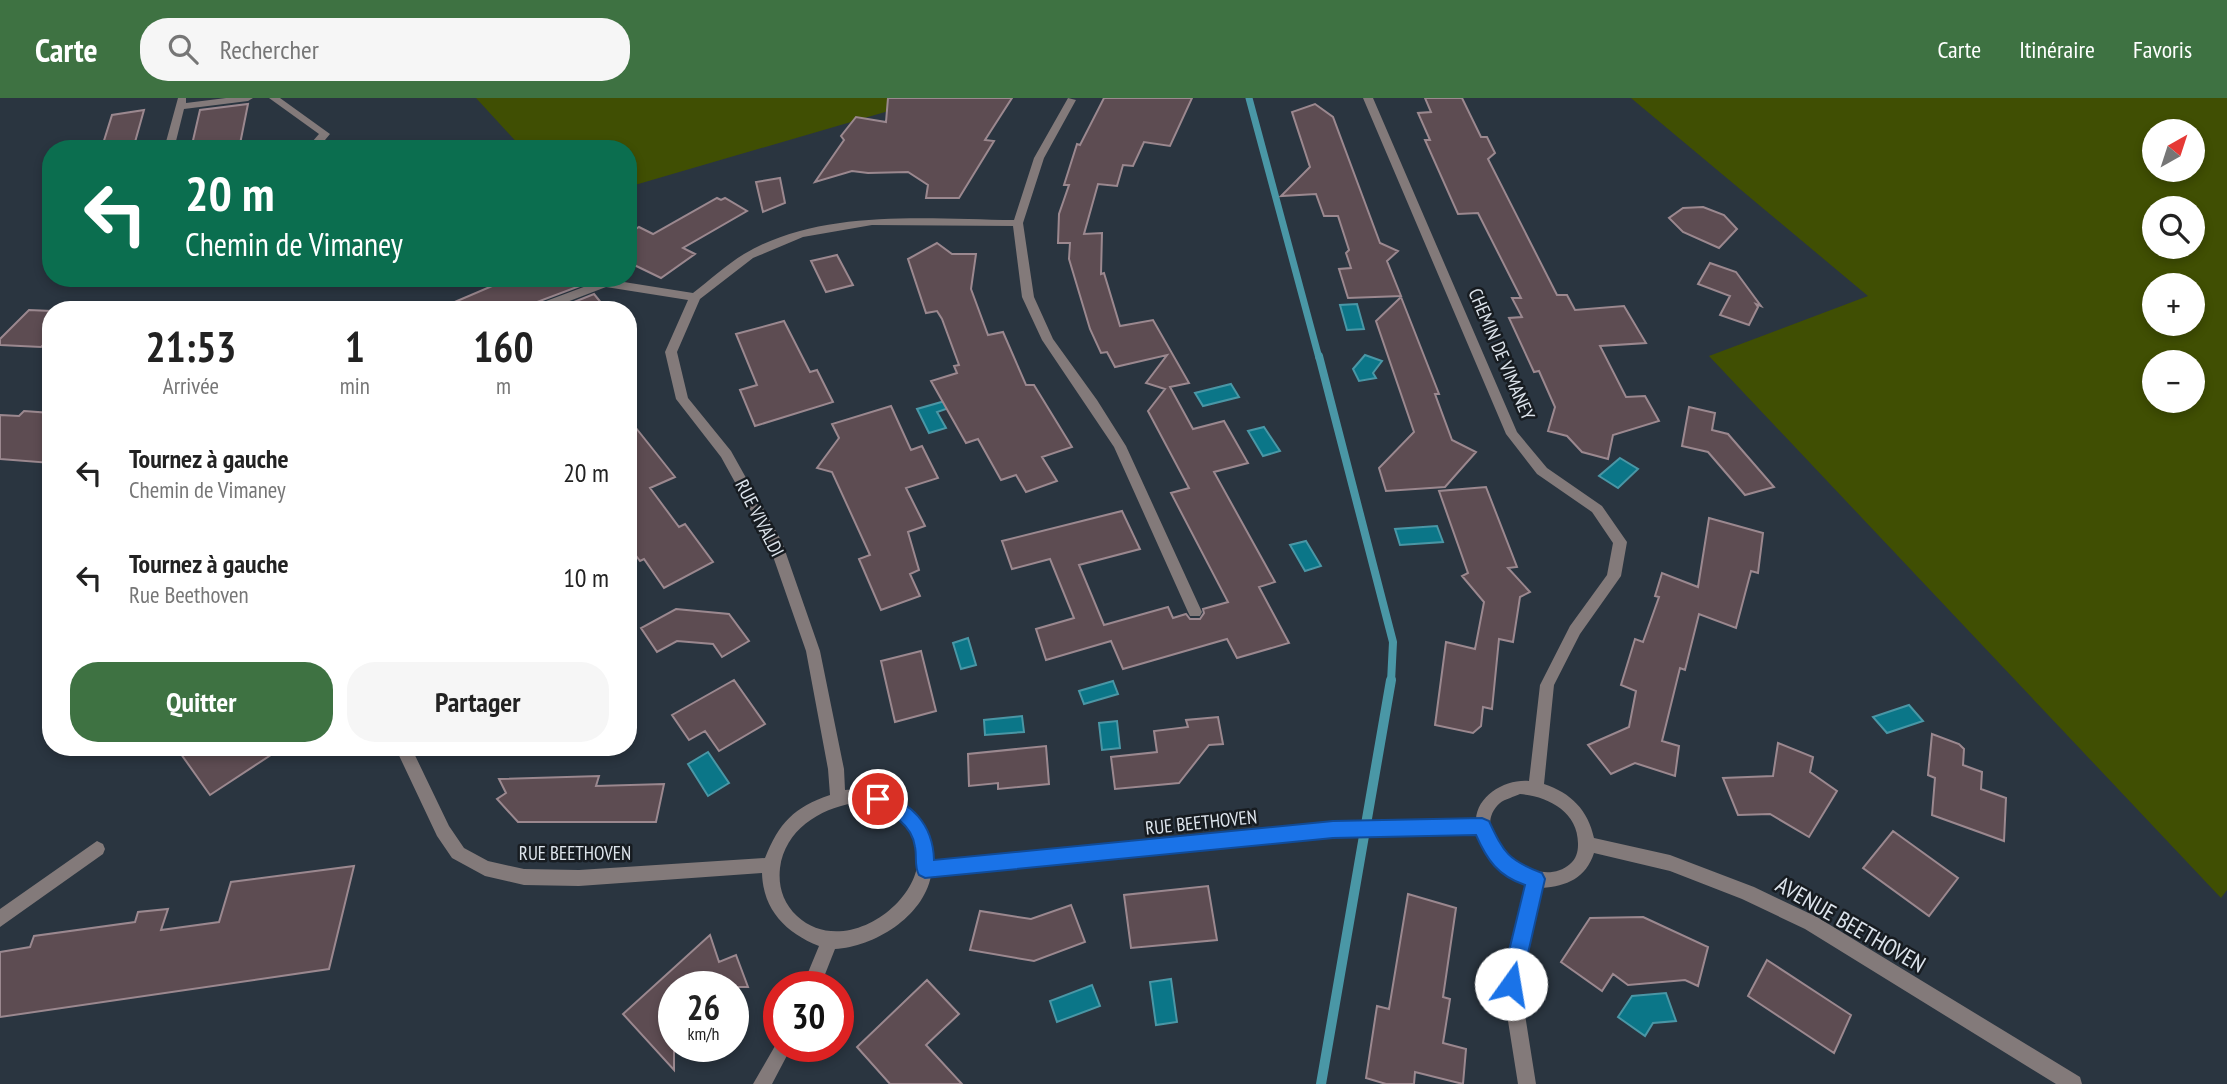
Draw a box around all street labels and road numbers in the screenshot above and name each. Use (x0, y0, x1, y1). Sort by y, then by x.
street label: CHEMIN DE VIMANEY (1463, 284, 1541, 424)
street label: RUE VIVALDI (730, 475, 790, 561)
street label: RUE BEETHOVEN (1144, 804, 1258, 840)
street label: RUE BEETHOVEN (519, 841, 631, 865)
street label: AVENUE BEETHOVEN (1771, 870, 1931, 978)

